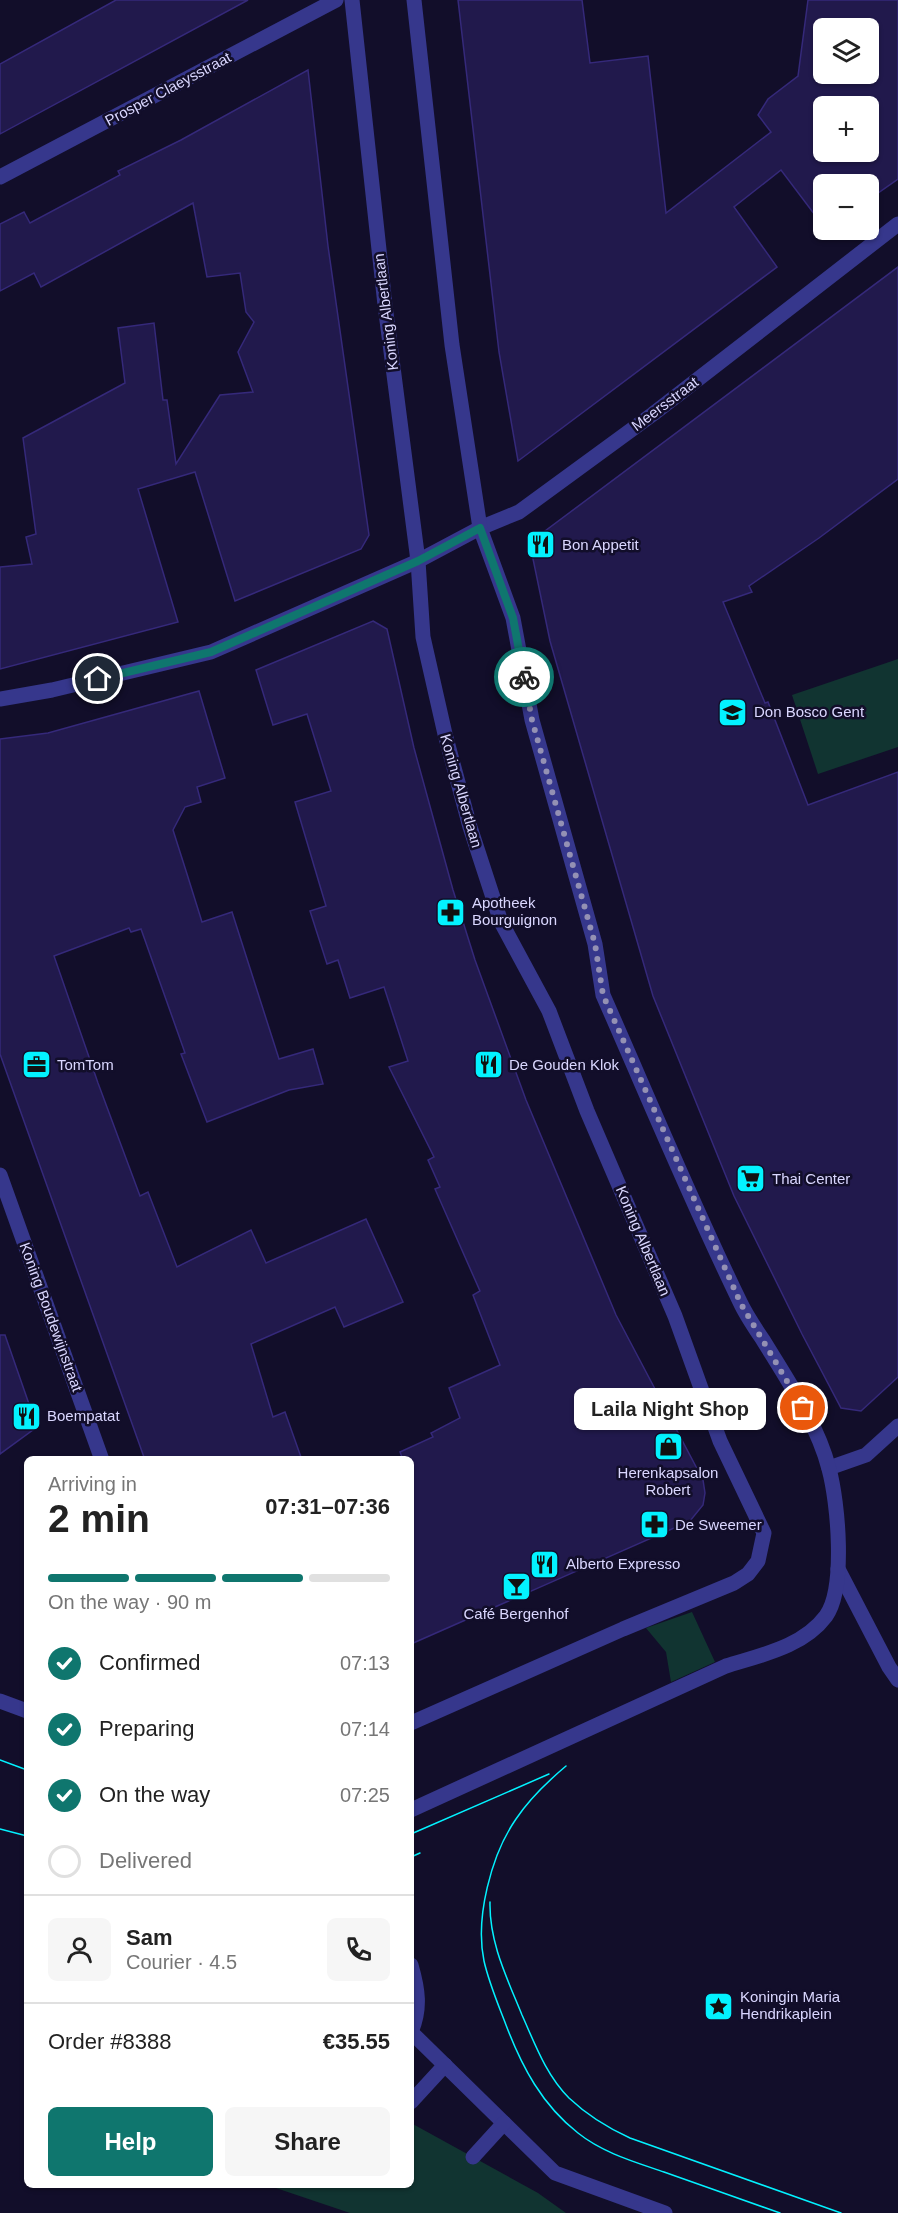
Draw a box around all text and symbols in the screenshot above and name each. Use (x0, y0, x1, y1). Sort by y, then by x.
map controls (813, 18, 879, 240)
button: layers (813, 18, 879, 84)
street label: Prosper Claeysstraat (102, 48, 234, 129)
button: + (813, 96, 879, 162)
button: − (813, 174, 879, 240)
street label: Koning Albertlaan (370, 253, 401, 371)
street label: Meersstraat (628, 372, 702, 434)
restaurant icon: Bon Appetit (525, 529, 557, 561)
place label: Bon Appetit (562, 536, 640, 553)
courier (494, 647, 554, 707)
pin (72, 653, 123, 704)
icon: bike (508, 661, 541, 694)
icon: home (81, 662, 114, 695)
school or university icon: Don Bosco Gent (717, 696, 749, 728)
place label: Don Bosco Gent (754, 703, 865, 720)
street label: Koning Albertlaan (437, 732, 486, 850)
place label: Apotheek Bourguignon (472, 894, 557, 928)
pharmacy icon: Apotheek Bourguignon (435, 896, 467, 928)
office icon: TomTom (20, 1049, 52, 1081)
restaurant icon: De Gouden Klok (472, 1049, 504, 1081)
place label: TomTom (57, 1056, 114, 1073)
place label: De Gouden Klok (509, 1056, 620, 1073)
supermarket icon: Thai Center (735, 1163, 767, 1195)
place label: Thai Center (772, 1170, 850, 1187)
street label: Koning Albertlaan (613, 1183, 674, 1298)
street label: Koning Boudewijnstraat (17, 1240, 87, 1395)
pin (777, 1382, 828, 1433)
callout: Laila Night Shop (575, 1387, 767, 1429)
icon: bag (786, 1391, 819, 1424)
text: Laila Night Shop (591, 1398, 749, 1420)
restaurant icon: Boempatat (10, 1400, 42, 1432)
place label: Boempatat (47, 1407, 120, 1424)
shop icon: Herenkapsalon Robert (652, 1430, 684, 1462)
place label: Herenkapsalon Robert (618, 1464, 718, 1498)
text: Arriving in (48, 1473, 137, 1495)
text: 07:31–07:36 (265, 1494, 390, 1519)
text: 2 min (48, 1497, 150, 1540)
pharmacy icon: De Sweemer (638, 1509, 670, 1541)
place label: De Sweemer (675, 1516, 762, 1533)
restaurant icon: Alberto Expresso (529, 1548, 561, 1580)
place label: Alberto Expresso (566, 1555, 680, 1572)
bar icon: Café Bergenhof (500, 1571, 532, 1603)
text: On the way · 90 m (48, 1591, 211, 1613)
place label: Café Bergenhof (463, 1605, 569, 1622)
icon: check (48, 1647, 81, 1680)
text: Confirmed (99, 1650, 200, 1675)
text: 07:13 (340, 1652, 390, 1674)
icon: check (48, 1713, 81, 1746)
text: Preparing (99, 1716, 194, 1741)
text: 07:14 (340, 1718, 390, 1740)
icon: check (48, 1779, 81, 1812)
text: On the way (99, 1782, 210, 1807)
text: 07:25 (340, 1784, 390, 1806)
text: Delivered (99, 1848, 192, 1873)
button: person (48, 1918, 111, 1981)
button: phone (327, 1918, 390, 1981)
text: Sam (126, 1925, 172, 1950)
text: Courier · 4.5 (126, 1951, 237, 1973)
place label: Koningin Maria Hendrikaplein (740, 1988, 841, 2022)
place icon: Koningin Maria Hendrikaplein (703, 1990, 735, 2022)
text: Order #8388 (48, 2029, 172, 2054)
text: €35.55 (323, 2029, 390, 2054)
button: Help (48, 2107, 213, 2176)
button: Share (225, 2107, 390, 2176)

